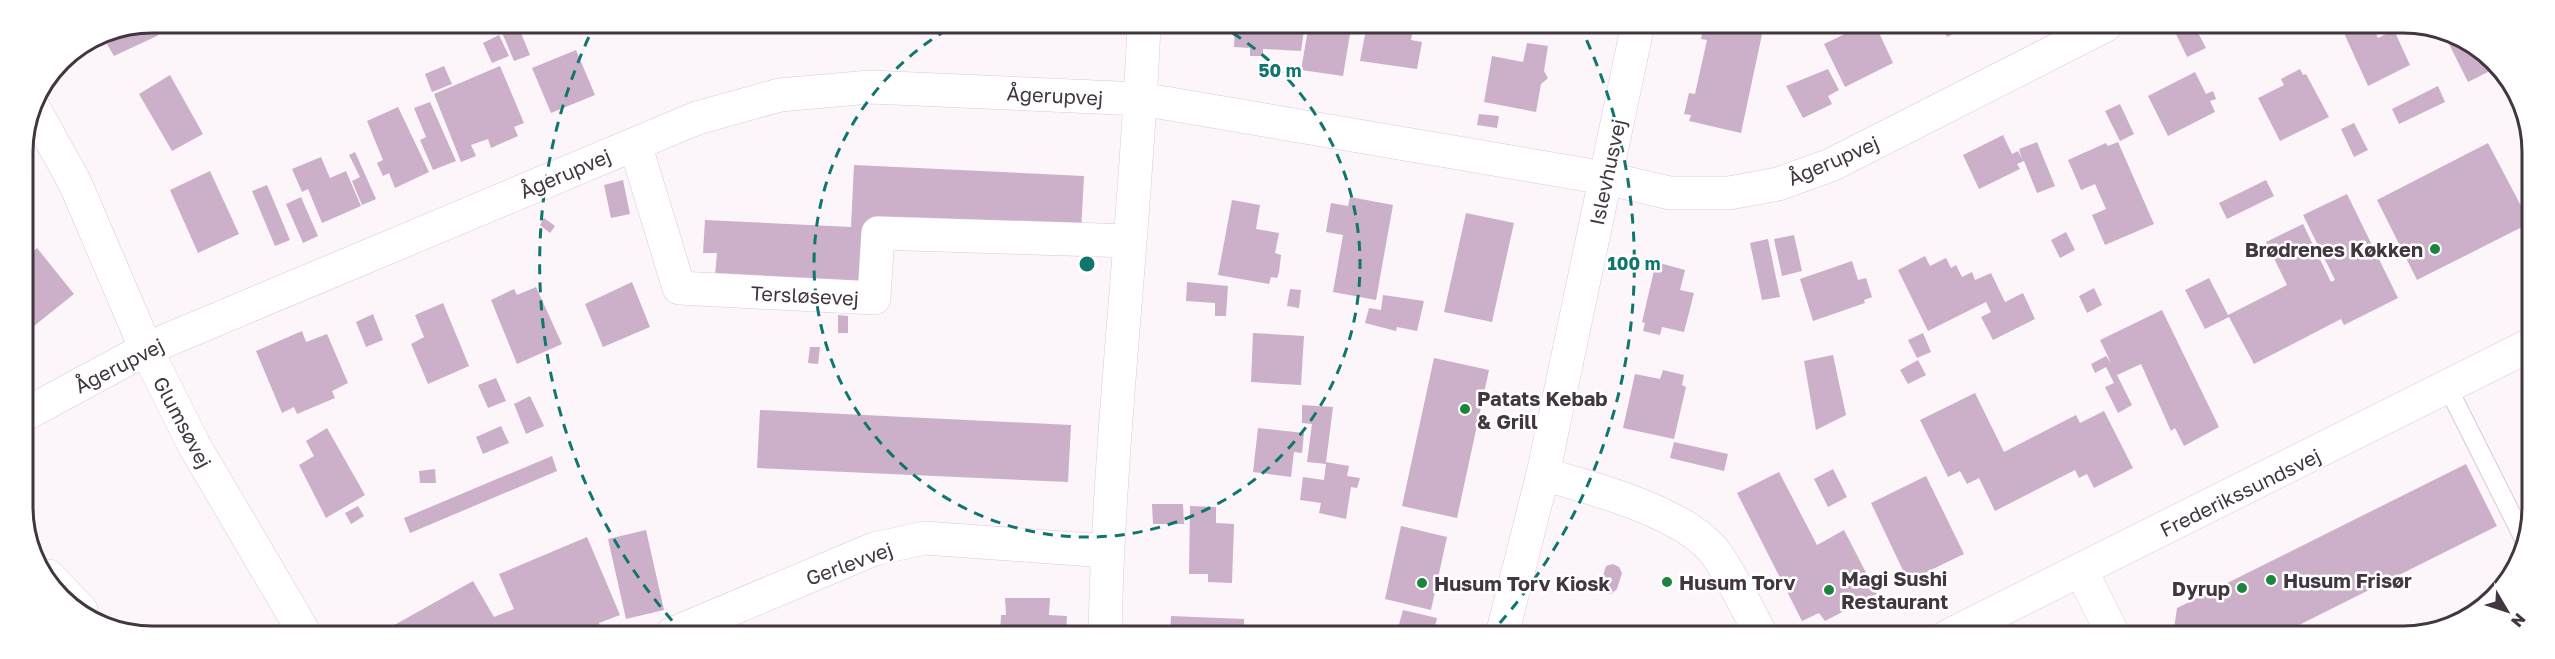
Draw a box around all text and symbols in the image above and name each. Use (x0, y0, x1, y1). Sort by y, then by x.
text: 50 m (1259, 59, 1301, 81)
street label: Ågerupvej (1006, 80, 1104, 110)
street label: Islevhusvej (1584, 117, 1630, 227)
street label: Ågerupvej (1784, 130, 1882, 190)
street label: Ågerupvej (516, 143, 614, 203)
place label: Brødrenes Køkken (2245, 237, 2423, 261)
marker: Brødrenes Køkken (2428, 242, 2442, 256)
text: 100 m (1608, 252, 1660, 274)
centre of rings (1077, 254, 1097, 274)
street label: Tersløsevej (750, 280, 860, 310)
street label: Ågerupvej (70, 332, 168, 398)
street label: Glumsøvej (149, 372, 217, 472)
place label: Patats Kebab & Grill (1477, 386, 1608, 433)
marker: Patats Kebab & Grill (1458, 402, 1472, 416)
street label: Frederikssundsvej (2156, 443, 2324, 541)
street label: Gerlevvej (802, 536, 896, 590)
place label: Magi Sushi Restaurant (1841, 566, 1948, 613)
place label: Husum Frisør (2283, 568, 2412, 592)
place label: Husum Torv (1679, 570, 1795, 594)
place label: Husum Torv Kiosk (1434, 571, 1611, 595)
marker: Husum Frisør (2264, 573, 2278, 587)
marker: Husum Torv (1660, 575, 1674, 589)
marker: Husum Torv Kiosk (1415, 576, 1429, 590)
place label: Dyrup (2172, 576, 2230, 600)
marker: Dyrup (2235, 581, 2249, 595)
north arrow (2477, 581, 2537, 641)
marker: Magi Sushi Restaurant (1822, 583, 1836, 597)
text: N (2507, 609, 2530, 631)

